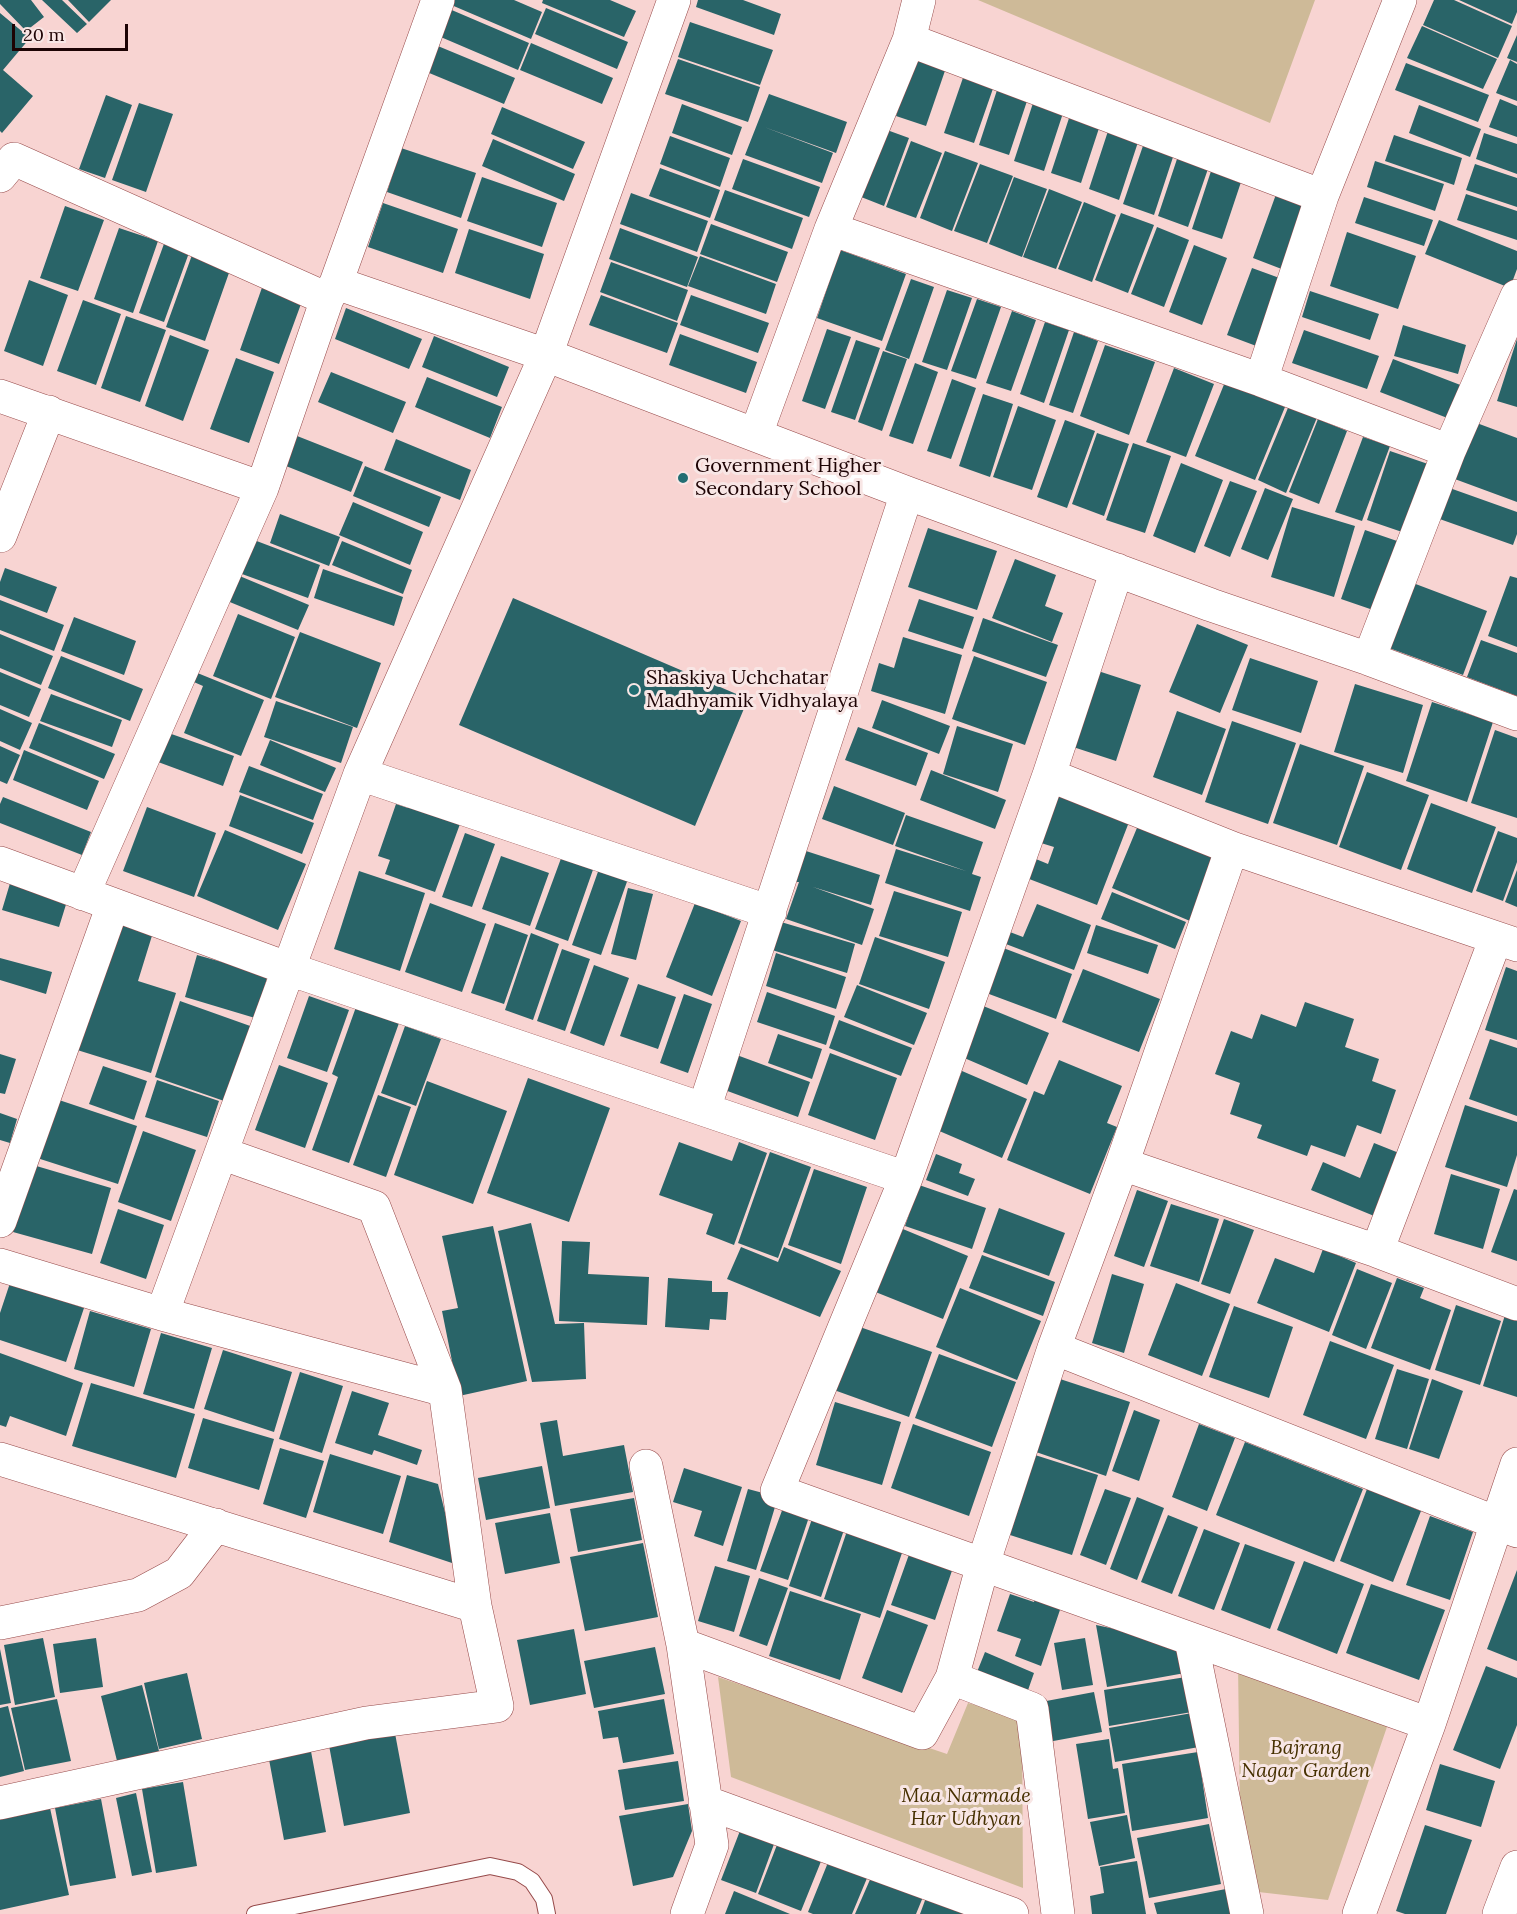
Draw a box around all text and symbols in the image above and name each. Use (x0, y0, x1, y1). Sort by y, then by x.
scale bar (15, 12, 130, 50)
text: 20 m (23, 23, 65, 46)
place label: Government Higher Secondary School (695, 454, 881, 501)
marker: Government Higher Secondary School (676, 471, 690, 485)
place label: Shaskiya Uchchatar Madhyamik Vidhyalaya (646, 666, 858, 713)
marker: Shaskiya Uchchatar Madhyamik Vidhyalaya (627, 683, 641, 697)
park label: Bajrang Nagar Garden (1241, 1736, 1371, 1783)
park label: Maa Narmade Har Udhyan (901, 1784, 1031, 1831)

